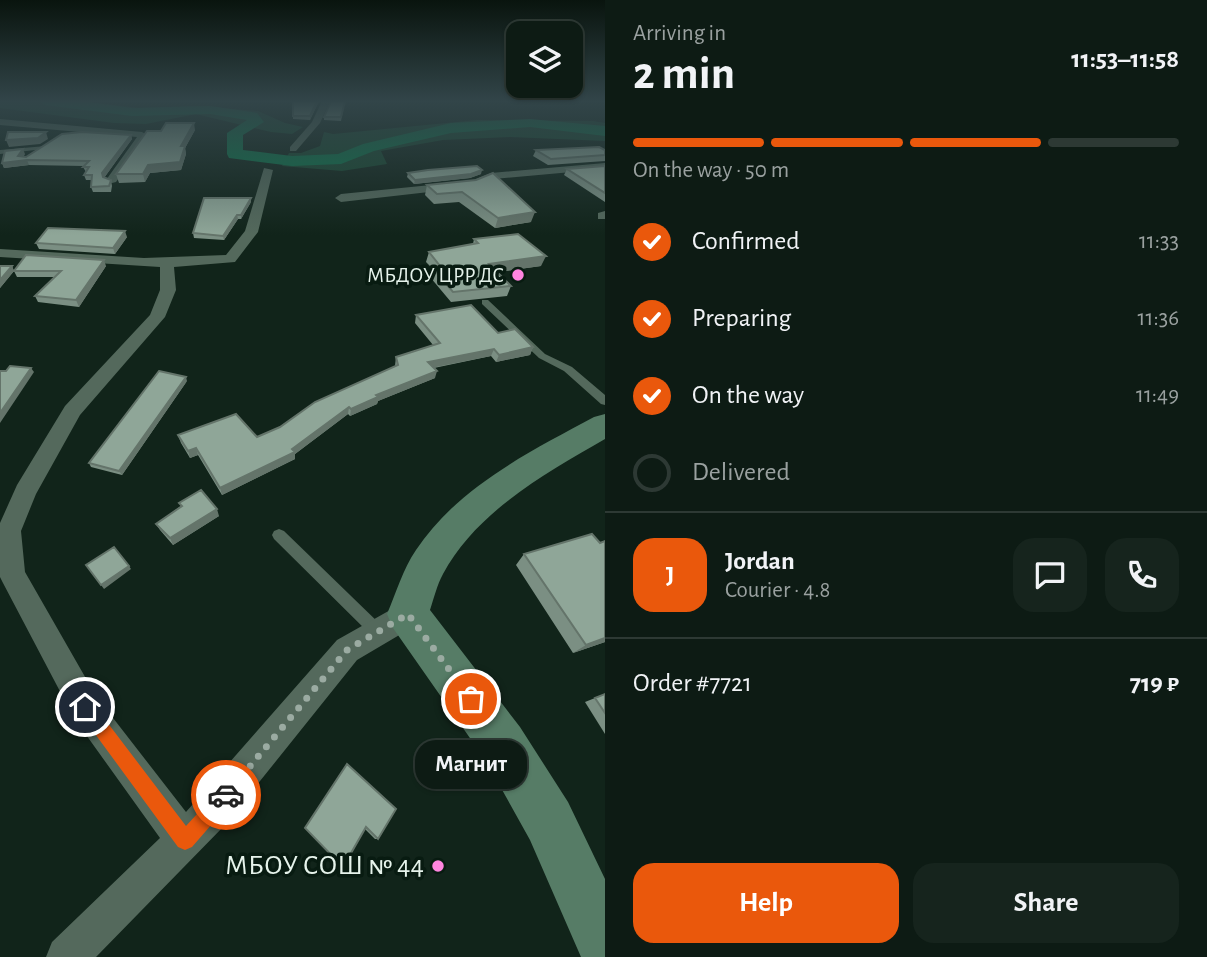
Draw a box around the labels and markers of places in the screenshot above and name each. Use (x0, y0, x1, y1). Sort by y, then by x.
place label: МБДОУ ЦРР ДС (367, 265, 504, 286)
marker: МБДОУ ЦРР ДС (510, 267, 526, 283)
pin (441, 669, 501, 729)
pin (55, 677, 115, 737)
callout: Магнит (415, 741, 527, 790)
place label: МБОУ СОШ № 44 (225, 852, 424, 880)
marker: МБОУ СОШ № 44 (430, 858, 446, 874)

